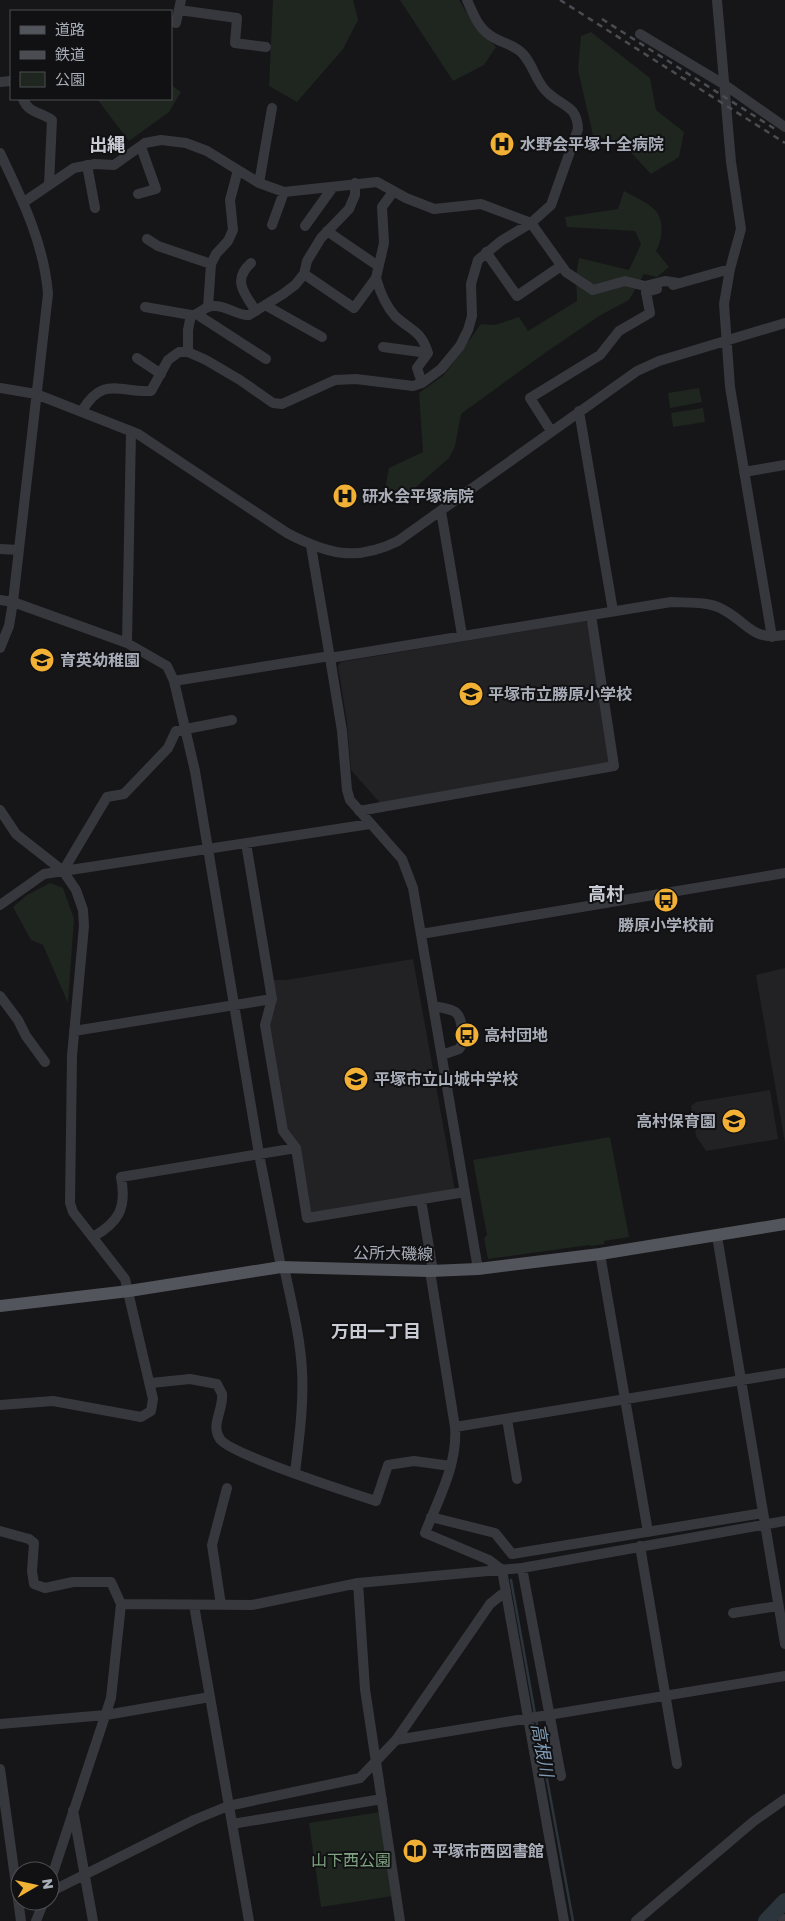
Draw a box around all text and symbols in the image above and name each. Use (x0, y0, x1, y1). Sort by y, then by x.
legend (10, 10, 172, 100)
text: 道路 (55, 20, 85, 38)
text: 鉄道 (55, 45, 85, 63)
text: 公園 (55, 70, 85, 88)
hospital icon: 水野会平塚十全病院 (489, 131, 515, 157)
district label: 出縄 (89, 133, 125, 155)
place label: 水野会平塚十全病院 (520, 134, 664, 154)
hospital icon: 研水会平塚病院 (332, 483, 358, 509)
place label: 研水会平塚病院 (362, 486, 474, 506)
school or university icon: 育英幼稚園 (29, 647, 55, 673)
place label: 育英幼稚園 (60, 650, 140, 670)
school or university icon: 平塚市立勝原小学校 (458, 681, 484, 707)
place label: 平塚市立勝原小学校 (488, 684, 632, 704)
district label: 高村 (588, 882, 624, 904)
bus stop icon: 勝原小学校前 (653, 887, 679, 913)
place label: 勝原小学校前 (618, 915, 714, 935)
bus stop icon: 高村団地 (454, 1022, 480, 1048)
place label: 高村団地 (484, 1025, 548, 1045)
school or university icon: 平塚市立山城中学校 (343, 1066, 369, 1092)
place label: 平塚市立山城中学校 (374, 1069, 518, 1089)
school or university icon: 高村保育園 (721, 1108, 747, 1134)
place label: 高村保育園 (636, 1111, 716, 1131)
street label: 公所大磯線 (353, 1242, 433, 1264)
district label: 万田一丁目 (331, 1320, 421, 1342)
water label: 高根川 (527, 1721, 559, 1780)
library icon: 平塚市西図書館 (402, 1838, 428, 1864)
place label: 平塚市西図書館 (432, 1841, 544, 1861)
park label: 山下西公園 (311, 1850, 391, 1870)
north arrow (10, 1861, 60, 1911)
text: N (39, 1877, 58, 1890)

